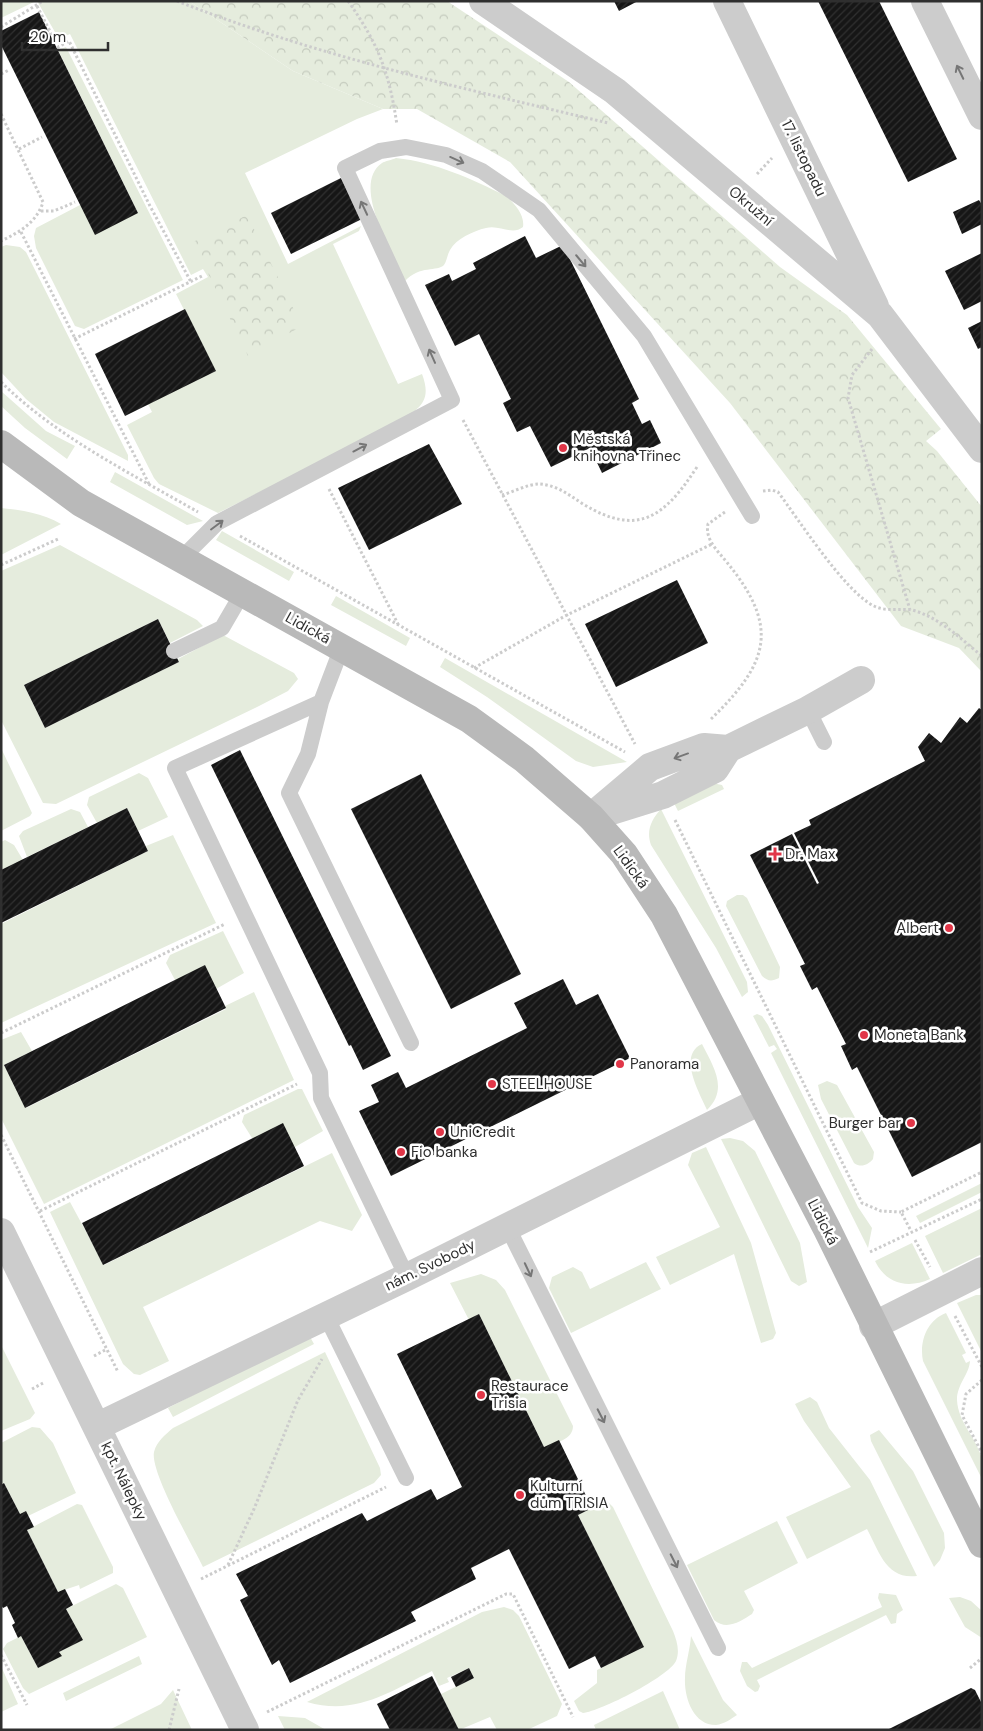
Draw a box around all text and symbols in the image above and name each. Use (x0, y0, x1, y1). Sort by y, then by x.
scale bar (22, 20, 109, 52)
text: 20 m (30, 27, 66, 47)
one-way arrow (955, 65, 964, 80)
street label: 17. listopadu (777, 116, 831, 200)
one-way arrow (449, 156, 464, 165)
street label: Okružní (725, 182, 778, 231)
one-way arrow (358, 201, 368, 216)
one-way arrow (576, 254, 587, 267)
one-way arrow (427, 349, 436, 364)
place label: Městská knihovna Třinec (573, 429, 681, 466)
marker: Městská knihovna Třinec (557, 442, 569, 454)
one-way arrow (352, 443, 367, 452)
one-way arrow (210, 520, 224, 530)
street label: Lidická (282, 607, 334, 649)
one-way arrow (673, 752, 689, 761)
street label: Lidická (609, 841, 653, 893)
place label: Dr. Max (785, 844, 836, 864)
marker: Dr. Max (769, 848, 781, 860)
place label: Albert (896, 918, 939, 938)
marker: Albert (943, 922, 955, 934)
place label: Moneta Bank (874, 1025, 964, 1045)
marker: Moneta Bank (858, 1029, 870, 1041)
place label: Panorama (630, 1054, 699, 1074)
marker: Panorama (614, 1058, 626, 1070)
place label: STEELHOUSE (502, 1074, 593, 1094)
marker: STEELHOUSE (486, 1078, 498, 1090)
place label: Burger bar (829, 1113, 901, 1133)
marker: Burger bar (905, 1117, 917, 1129)
place label: UniCredit (450, 1122, 516, 1142)
marker: UniCredit (434, 1126, 446, 1138)
place label: Fio banka (411, 1142, 477, 1162)
marker: Fio banka (395, 1146, 407, 1158)
street label: Lidická (803, 1196, 843, 1248)
street label: nám. Svobody (381, 1234, 479, 1296)
one-way arrow (524, 1262, 534, 1277)
place label: Restaurace Trisia (491, 1376, 569, 1413)
marker: Restaurace Trisia (475, 1389, 487, 1401)
one-way arrow (597, 1408, 606, 1423)
street label: kpt. Nálepky (96, 1438, 152, 1524)
place label: Kulturní dům TRISIA (530, 1476, 608, 1513)
marker: Kulturní dům TRISIA (514, 1489, 526, 1501)
one-way arrow (670, 1553, 679, 1568)

